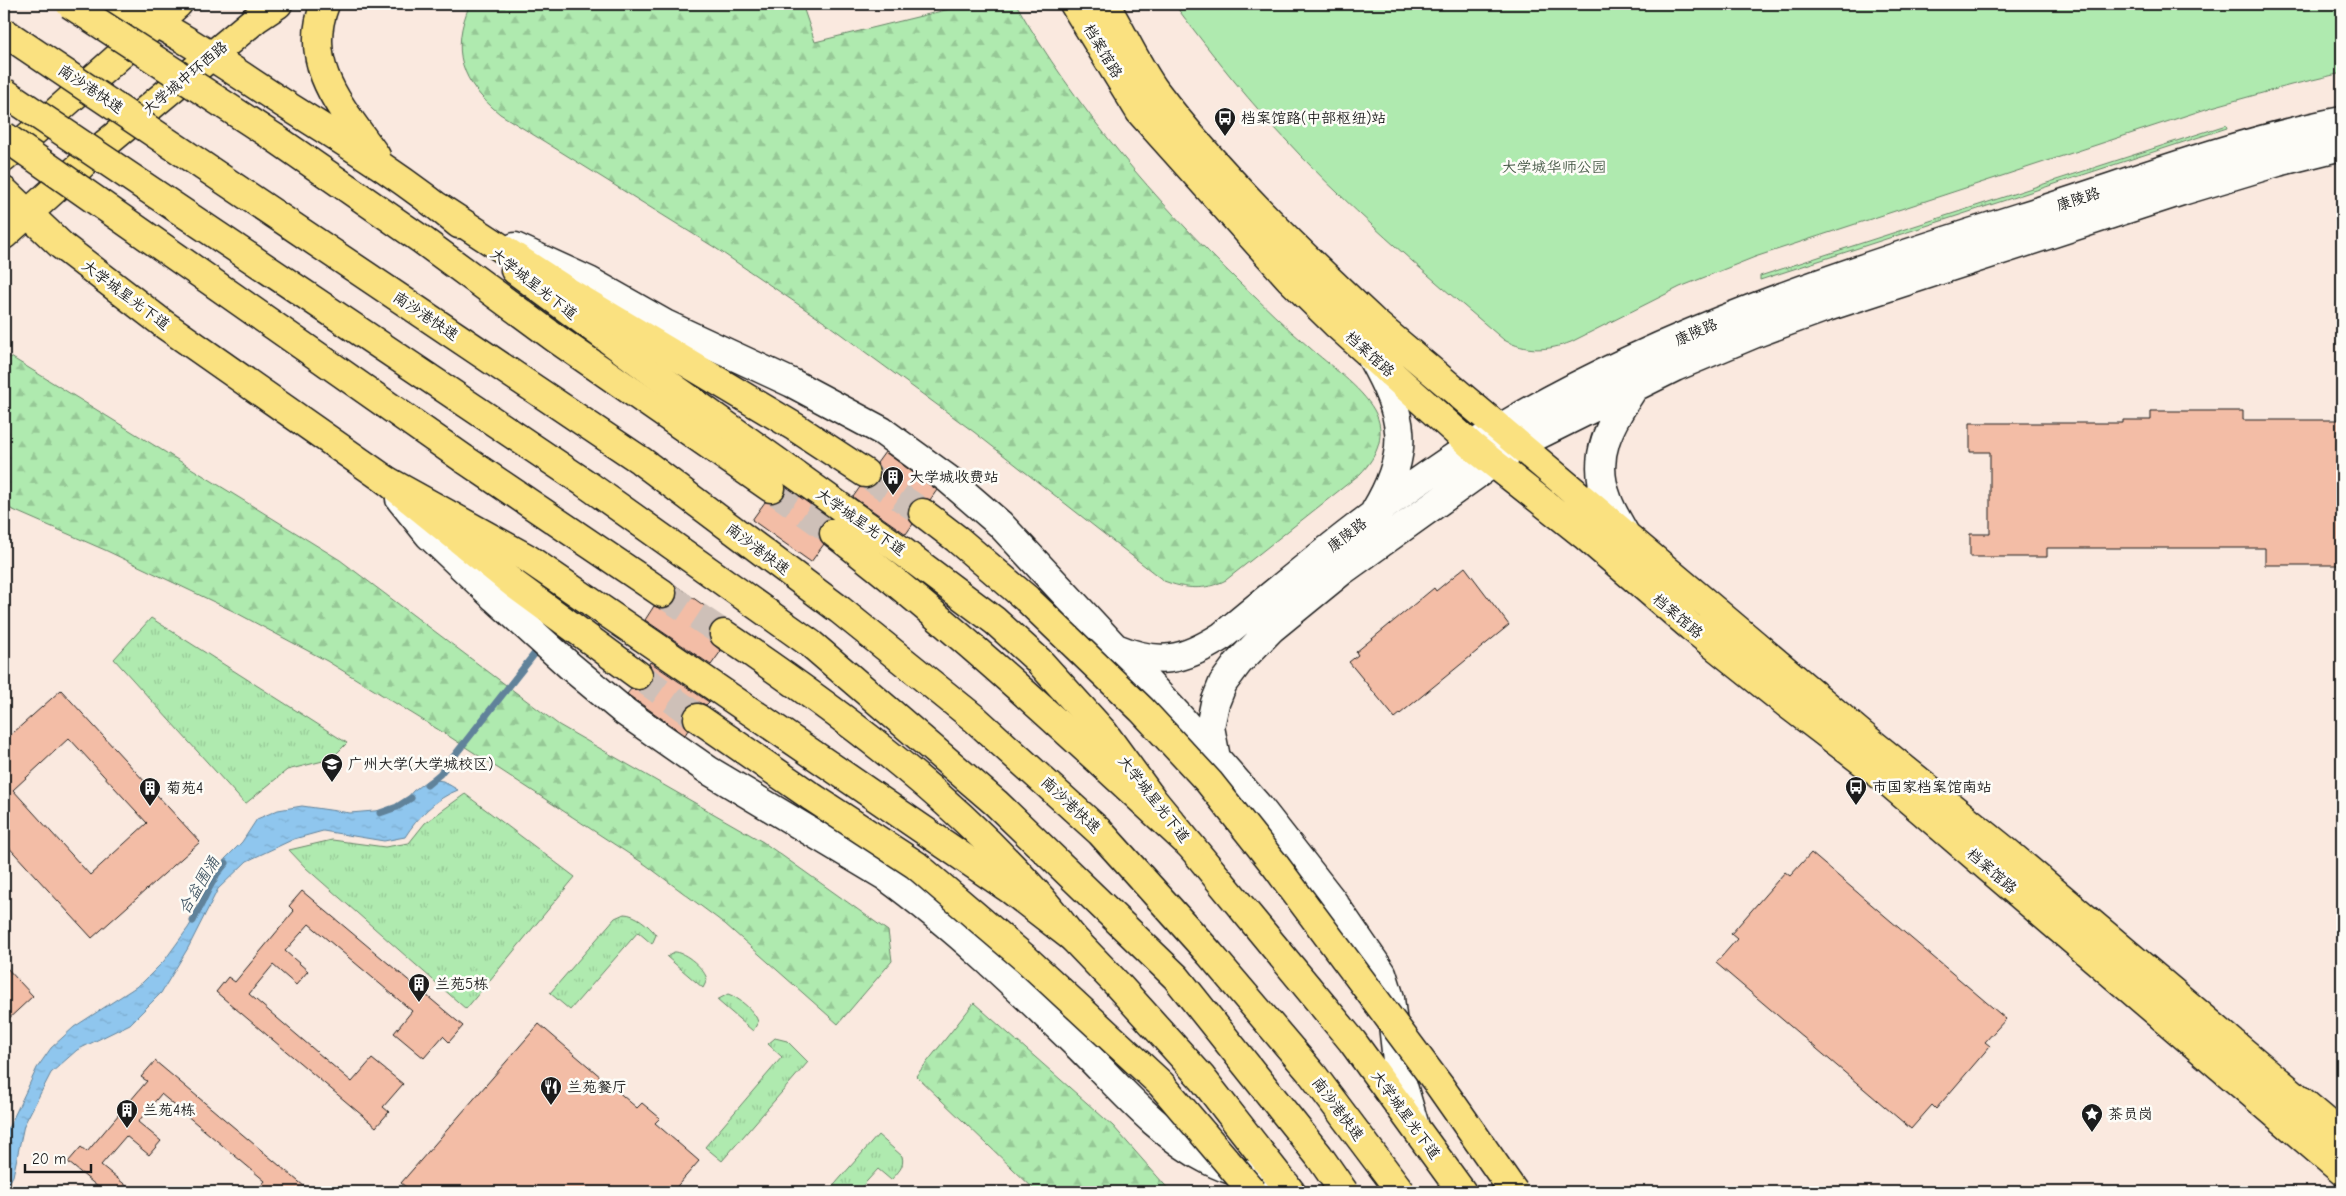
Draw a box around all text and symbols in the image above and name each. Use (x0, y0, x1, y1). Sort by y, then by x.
street label: 档案馆路 (1080, 21, 1126, 81)
street label: 大学城中环西路 (139, 37, 231, 119)
street label: 南沙港快速 (55, 61, 127, 117)
bus stop icon: 档案馆路(中部枢纽)站 (1213, 106, 1237, 137)
place label: 档案馆路(中部枢纽)站 (1241, 109, 1386, 127)
park label: 大学城华师公园 (1501, 158, 1607, 176)
street label: 康陵路 (2054, 183, 2102, 215)
street label: 大学城星光下道 (487, 245, 581, 323)
street label: 大学城星光下道 (79, 256, 173, 334)
street label: 南沙港快速 (390, 288, 462, 344)
street label: 康陵路 (1672, 315, 1720, 349)
street label: 档案馆路 (1342, 327, 1398, 381)
building icon: 大学城收费站 (881, 465, 905, 496)
place label: 大学城收费站 (909, 468, 999, 486)
street label: 大学城星光下道 (813, 485, 909, 559)
street label: 康陵路 (1324, 514, 1370, 556)
street label: 南沙港快速 (723, 519, 793, 579)
street label: 档案馆路 (1649, 590, 1707, 642)
school or university icon: 广州大学(大学城校区) (320, 752, 344, 783)
street label: 大学城星光下道 (1115, 752, 1193, 846)
place label: 广州大学(大学城校区) (348, 755, 493, 773)
street label: 南沙港快速 (1037, 773, 1105, 837)
bus stop icon: 市国家档案馆南站 (1844, 775, 1868, 806)
building icon: 菊苑4 (138, 776, 162, 807)
place label: 市国家档案馆南站 (1872, 778, 1992, 796)
place label: 菊苑4 (166, 779, 203, 797)
street label: 档案馆路 (1963, 845, 2021, 897)
water label: 合益围涌 (175, 853, 224, 918)
building icon: 兰苑5栋 (407, 972, 431, 1003)
place label: 兰苑5栋 (435, 975, 488, 993)
street label: 大学城星光下道 (1368, 1067, 1444, 1163)
street label: 南沙港快速 (1308, 1074, 1368, 1144)
restaurant icon: 兰苑餐厅 (539, 1075, 563, 1106)
place label: 兰苑餐厅 (567, 1078, 627, 1096)
building icon: 兰苑4栋 (115, 1098, 139, 1129)
place label: 兰苑4栋 (143, 1101, 195, 1119)
place icon: 茶员岗 (2080, 1102, 2104, 1133)
place label: 茶员岗 (2108, 1105, 2153, 1123)
scale bar (25, 1141, 91, 1173)
text: 20 m (32, 1150, 66, 1168)

